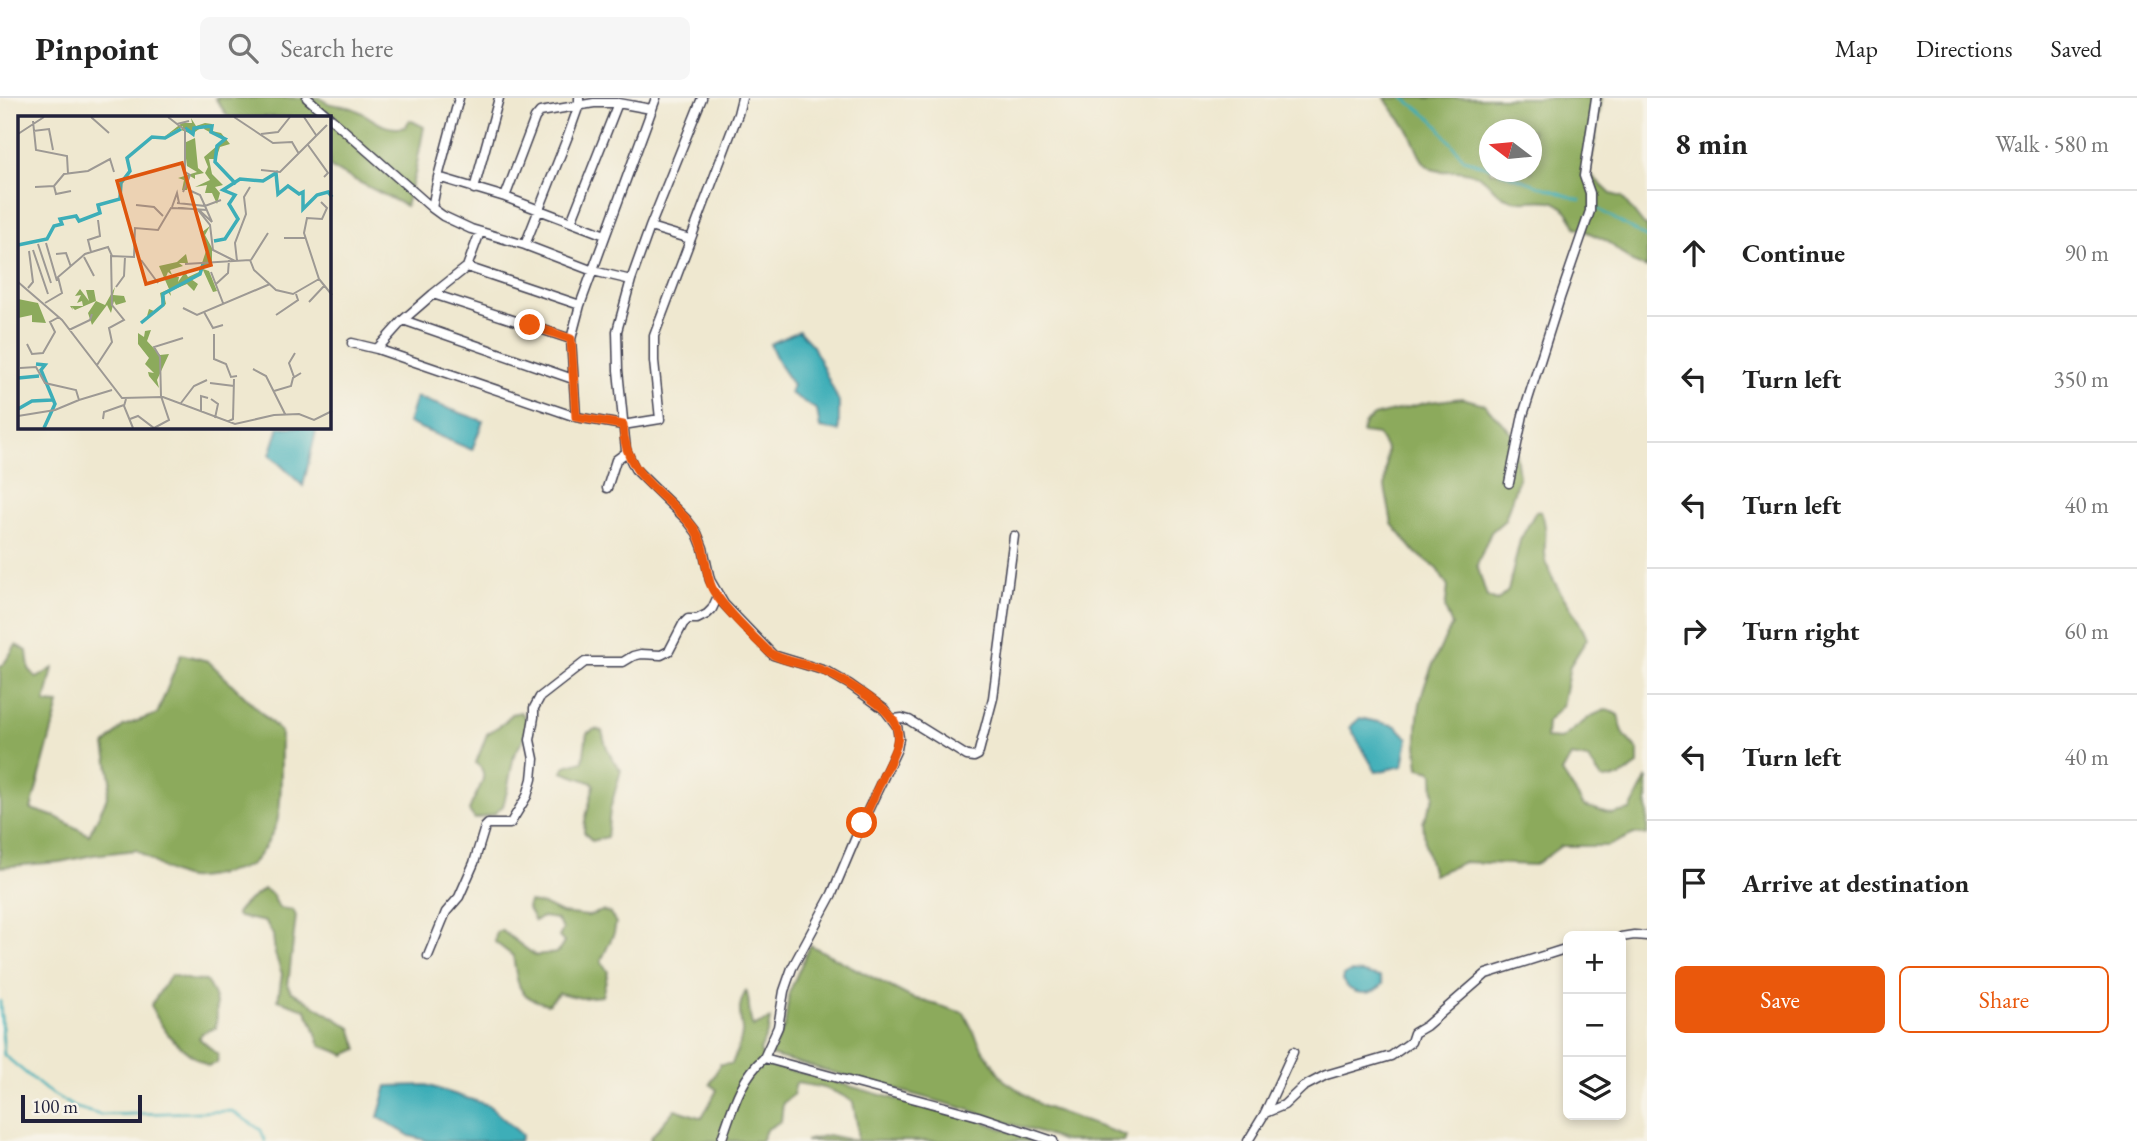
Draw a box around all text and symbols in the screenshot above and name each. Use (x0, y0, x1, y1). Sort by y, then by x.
search box (200, 17, 690, 80)
text: Pinpoint (35, 27, 158, 70)
icon: search (224, 29, 262, 67)
text: Search here (280, 31, 393, 65)
text: Map (1835, 33, 1878, 64)
text: Directions (1916, 33, 2013, 64)
text: Saved (2051, 33, 2102, 64)
inset map (18, 116, 331, 429)
north arrow (1479, 119, 1542, 182)
text: 8 min (1675, 124, 1748, 163)
text: Walk · 580 m (1995, 129, 2109, 159)
icon: ahead (1675, 234, 1713, 272)
text: Continue (1742, 236, 1845, 270)
text: 90 m (2064, 238, 2109, 268)
route end (514, 309, 545, 340)
icon: left (1675, 360, 1713, 398)
text: Turn left (1742, 362, 1841, 396)
text: 350 m (2053, 364, 2109, 394)
icon: left (1675, 486, 1713, 524)
text: Turn left (1742, 488, 1841, 522)
text: 40 m (2064, 490, 2109, 520)
icon: right (1675, 612, 1713, 650)
text: Turn right (1742, 614, 1860, 648)
text: 60 m (2064, 616, 2109, 646)
icon: left (1675, 738, 1713, 776)
text: Turn left (1742, 740, 1841, 774)
text: 40 m (2064, 742, 2109, 772)
route start (846, 807, 877, 838)
icon: arrive (1675, 864, 1713, 902)
text: Arrive at destination (1742, 866, 1969, 900)
map controls (1563, 931, 1626, 1120)
button: + (1563, 931, 1626, 994)
button: Save (1675, 966, 1885, 1033)
button: Share (1899, 966, 2109, 1033)
button: − (1563, 994, 1626, 1057)
button: layers (1563, 1057, 1626, 1120)
scale bar (21, 1092, 142, 1124)
text: 100 m (32, 1094, 78, 1119)

